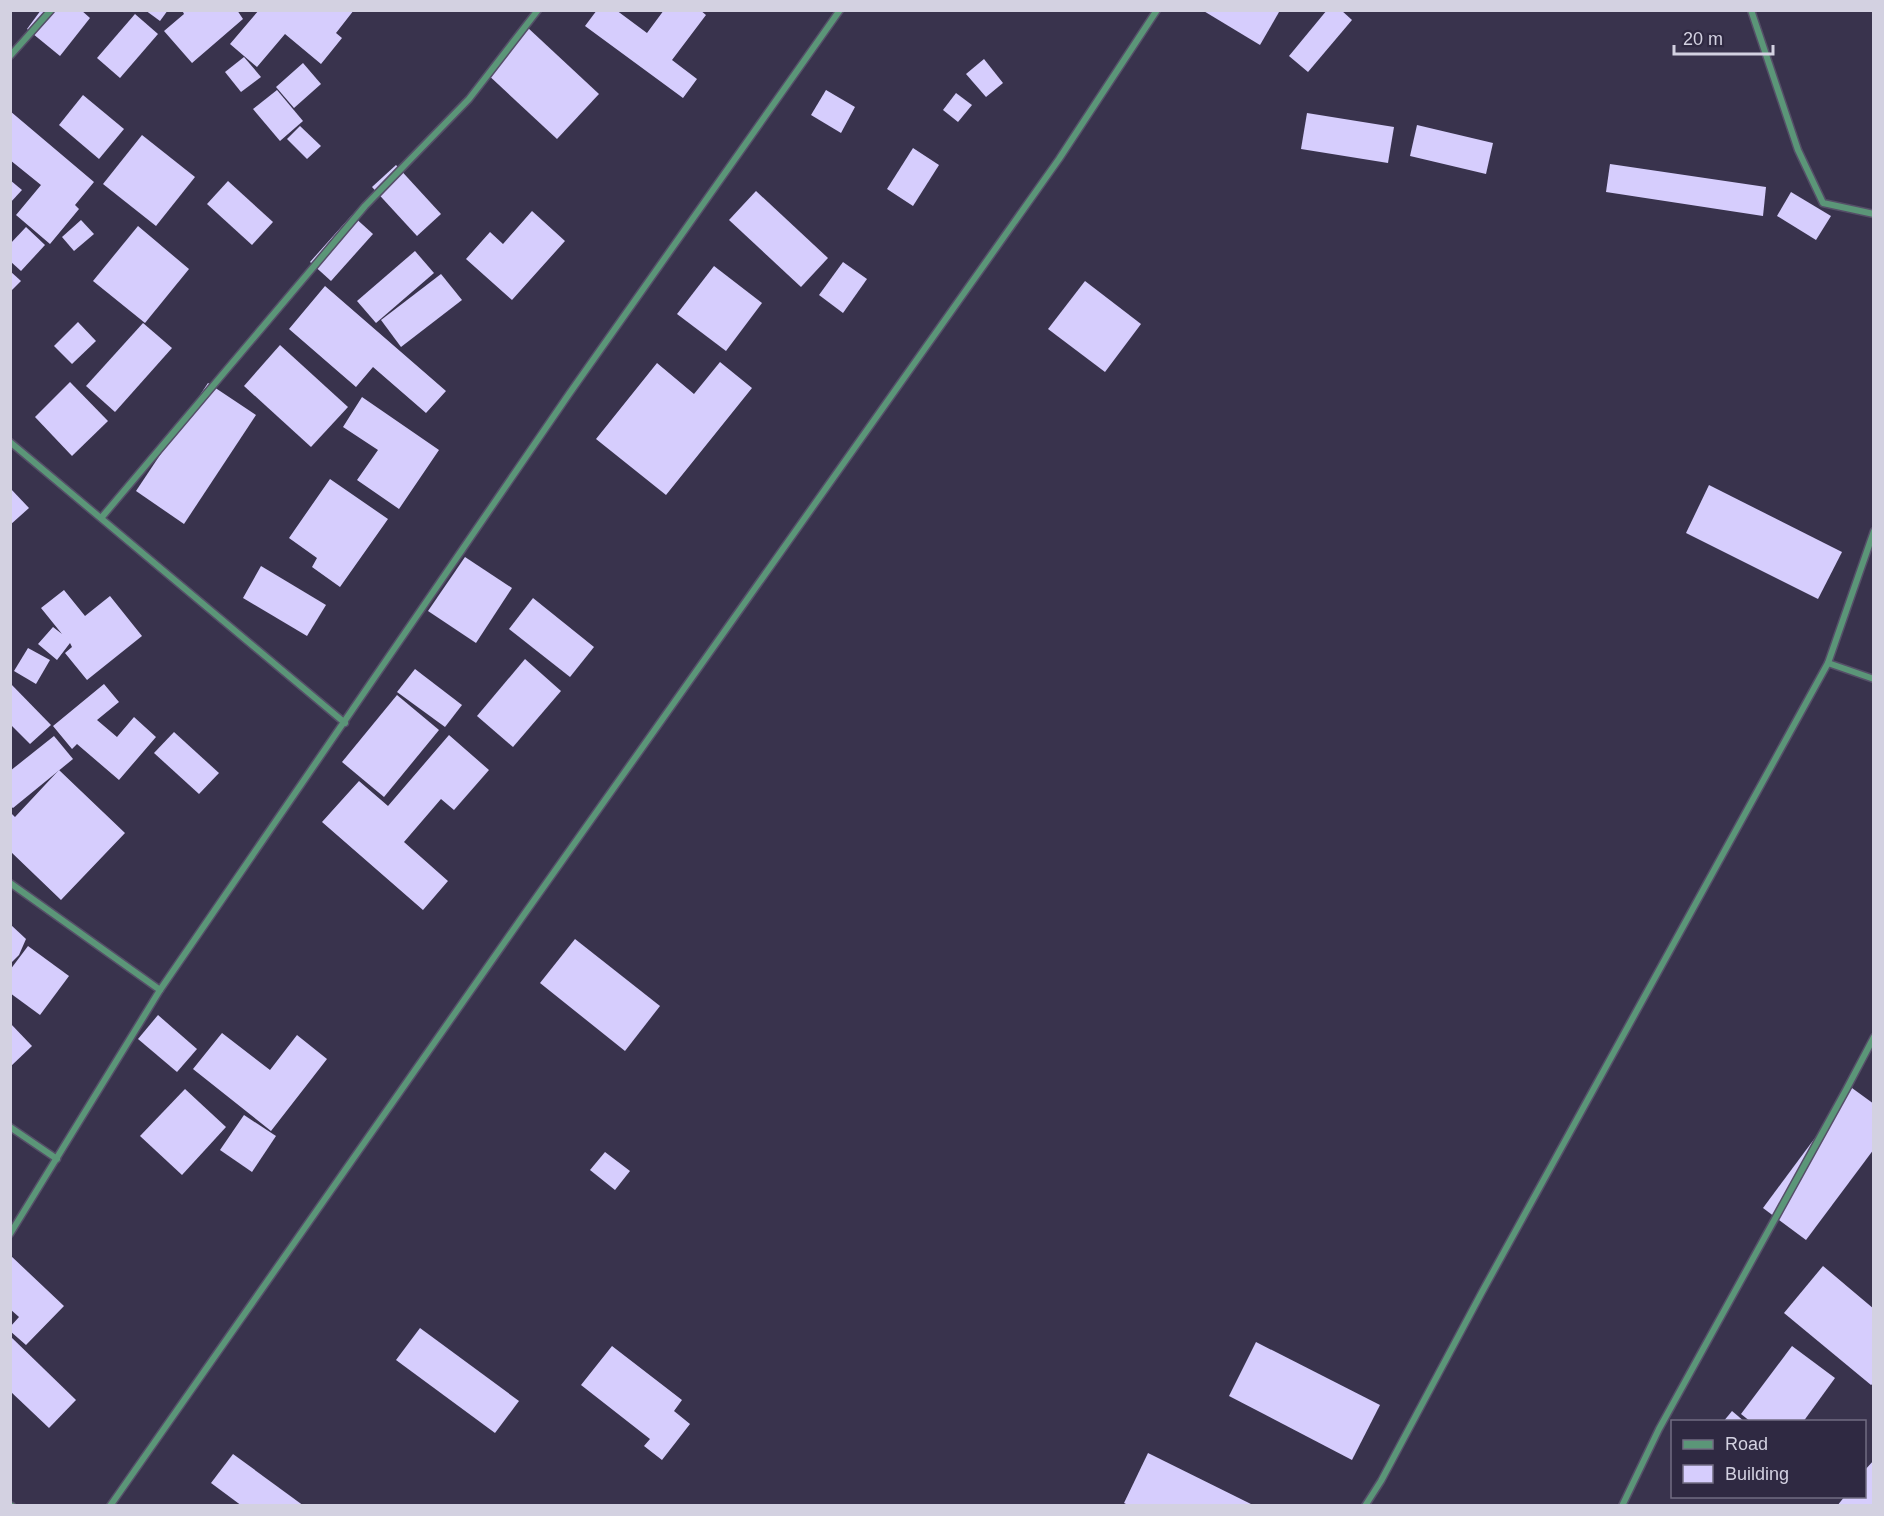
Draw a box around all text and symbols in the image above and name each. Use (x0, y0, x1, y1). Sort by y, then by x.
scale bar (1674, 18, 1773, 56)
text: 20 m (1683, 29, 1723, 49)
legend (1671, 1420, 1866, 1498)
text: Road (1725, 1434, 1768, 1454)
text: Building (1725, 1464, 1789, 1484)

